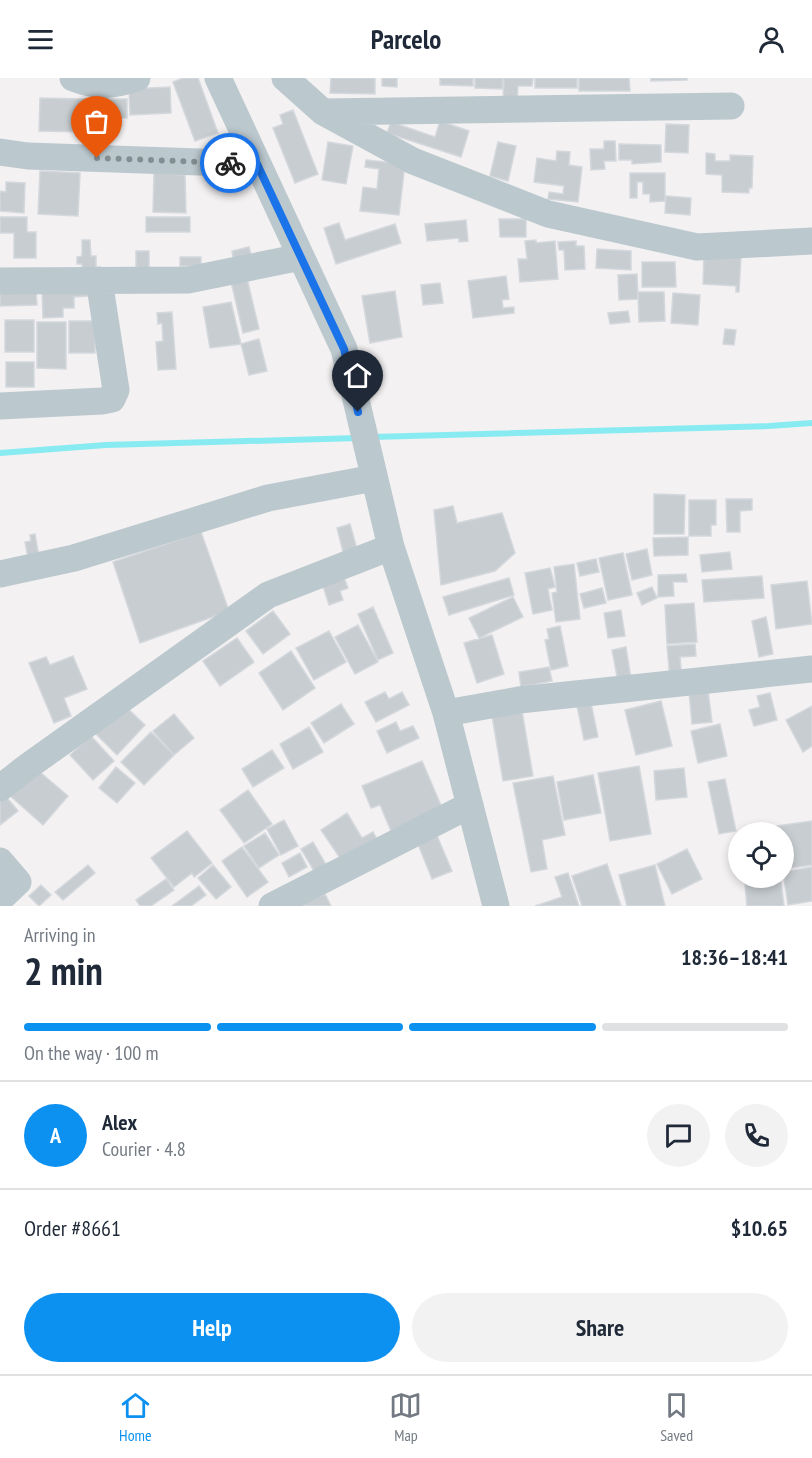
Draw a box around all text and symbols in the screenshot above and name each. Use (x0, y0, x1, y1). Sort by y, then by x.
text: Parcelo (371, 22, 441, 56)
icon: menu (24, 23, 57, 56)
icon: person (755, 23, 788, 56)
pin (71, 96, 122, 158)
icon: bag (80, 105, 113, 138)
courier (200, 133, 260, 193)
icon: bike (214, 147, 247, 180)
pin (332, 350, 383, 412)
icon: home (341, 359, 374, 392)
map controls (728, 822, 794, 888)
button: locate (728, 822, 794, 888)
text: Arriving in (24, 922, 96, 948)
text: 18:36–18:41 (681, 943, 788, 971)
text: 2 min (24, 945, 103, 996)
text: On the way · 100 m (24, 1040, 159, 1066)
button: chat (647, 1104, 710, 1167)
button: phone (725, 1104, 788, 1167)
text: Alex (102, 1108, 137, 1136)
text: A (50, 1121, 61, 1149)
text: Courier · 4.8 (102, 1136, 186, 1162)
text: Order #8661 (24, 1214, 121, 1242)
text: $10.65 (731, 1214, 788, 1242)
button: Help (24, 1293, 400, 1362)
button: Share (412, 1293, 788, 1362)
tab: Home (119, 1389, 152, 1445)
tab: Map (389, 1389, 422, 1445)
tab: Saved (660, 1389, 693, 1445)

